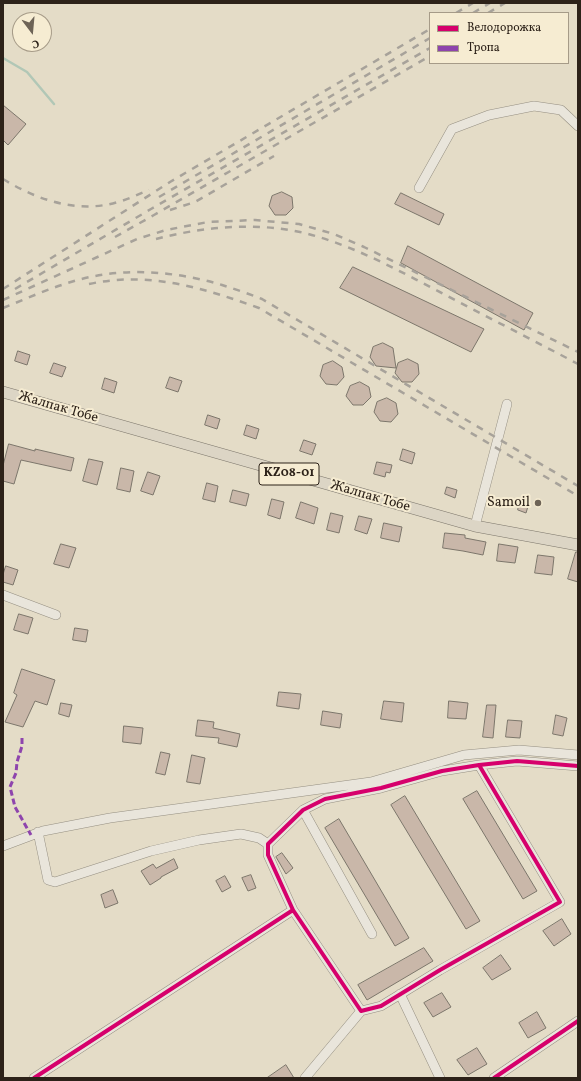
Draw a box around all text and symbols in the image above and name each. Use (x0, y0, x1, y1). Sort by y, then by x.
north arrow (12, 12, 52, 52)
legend (429, 12, 569, 64)
text: Велодорожка (467, 20, 541, 36)
text: С (30, 35, 41, 51)
text: Тропа (467, 40, 500, 56)
street label: Жалпак Тобе (16, 389, 100, 427)
road number: KZ08-01 (259, 463, 319, 485)
street label: Жалпак Тобе (328, 478, 412, 516)
place label: Samoil (487, 495, 530, 511)
marker: Samoil (533, 498, 543, 508)

